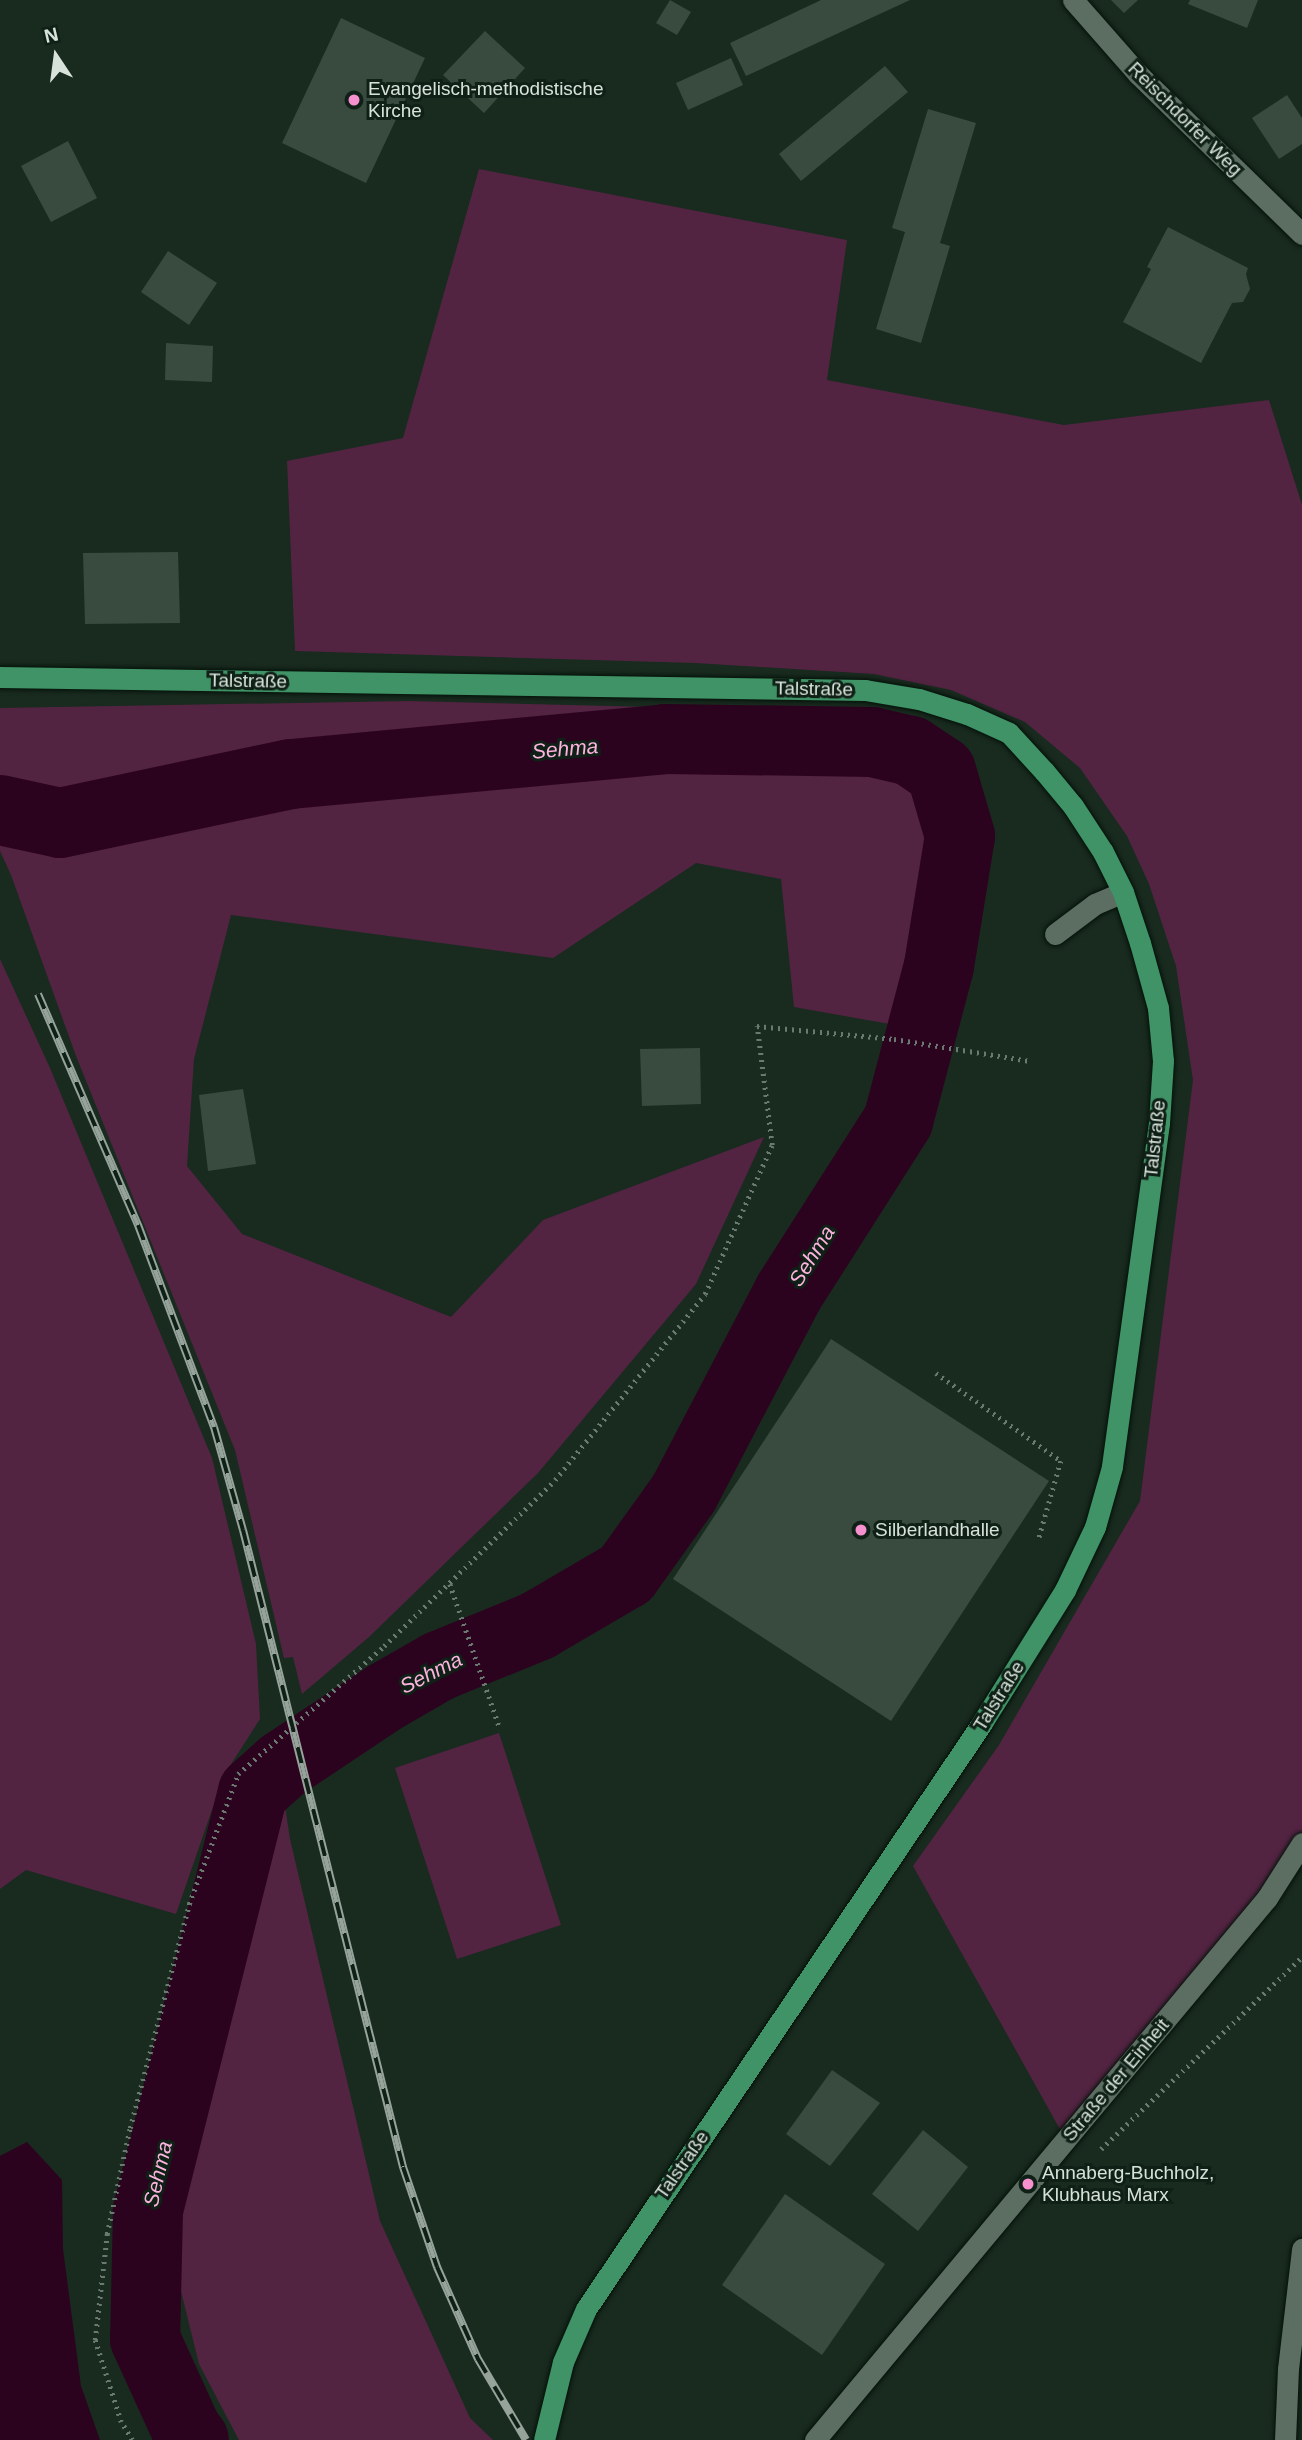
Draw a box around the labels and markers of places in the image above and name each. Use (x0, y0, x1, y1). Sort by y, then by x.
place label: Evangelisch-methodistische Kirche (368, 78, 604, 122)
marker: Evangelisch-methodistische Kirche (346, 92, 362, 108)
place label: Silberlandhalle (875, 1519, 1000, 1541)
marker: Silberlandhalle (853, 1522, 869, 1538)
place label: Annaberg-Buchholz, Klubhaus Marx (1042, 2162, 1214, 2206)
marker: Annaberg-Buchholz, Klubhaus Marx (1020, 2176, 1036, 2192)

